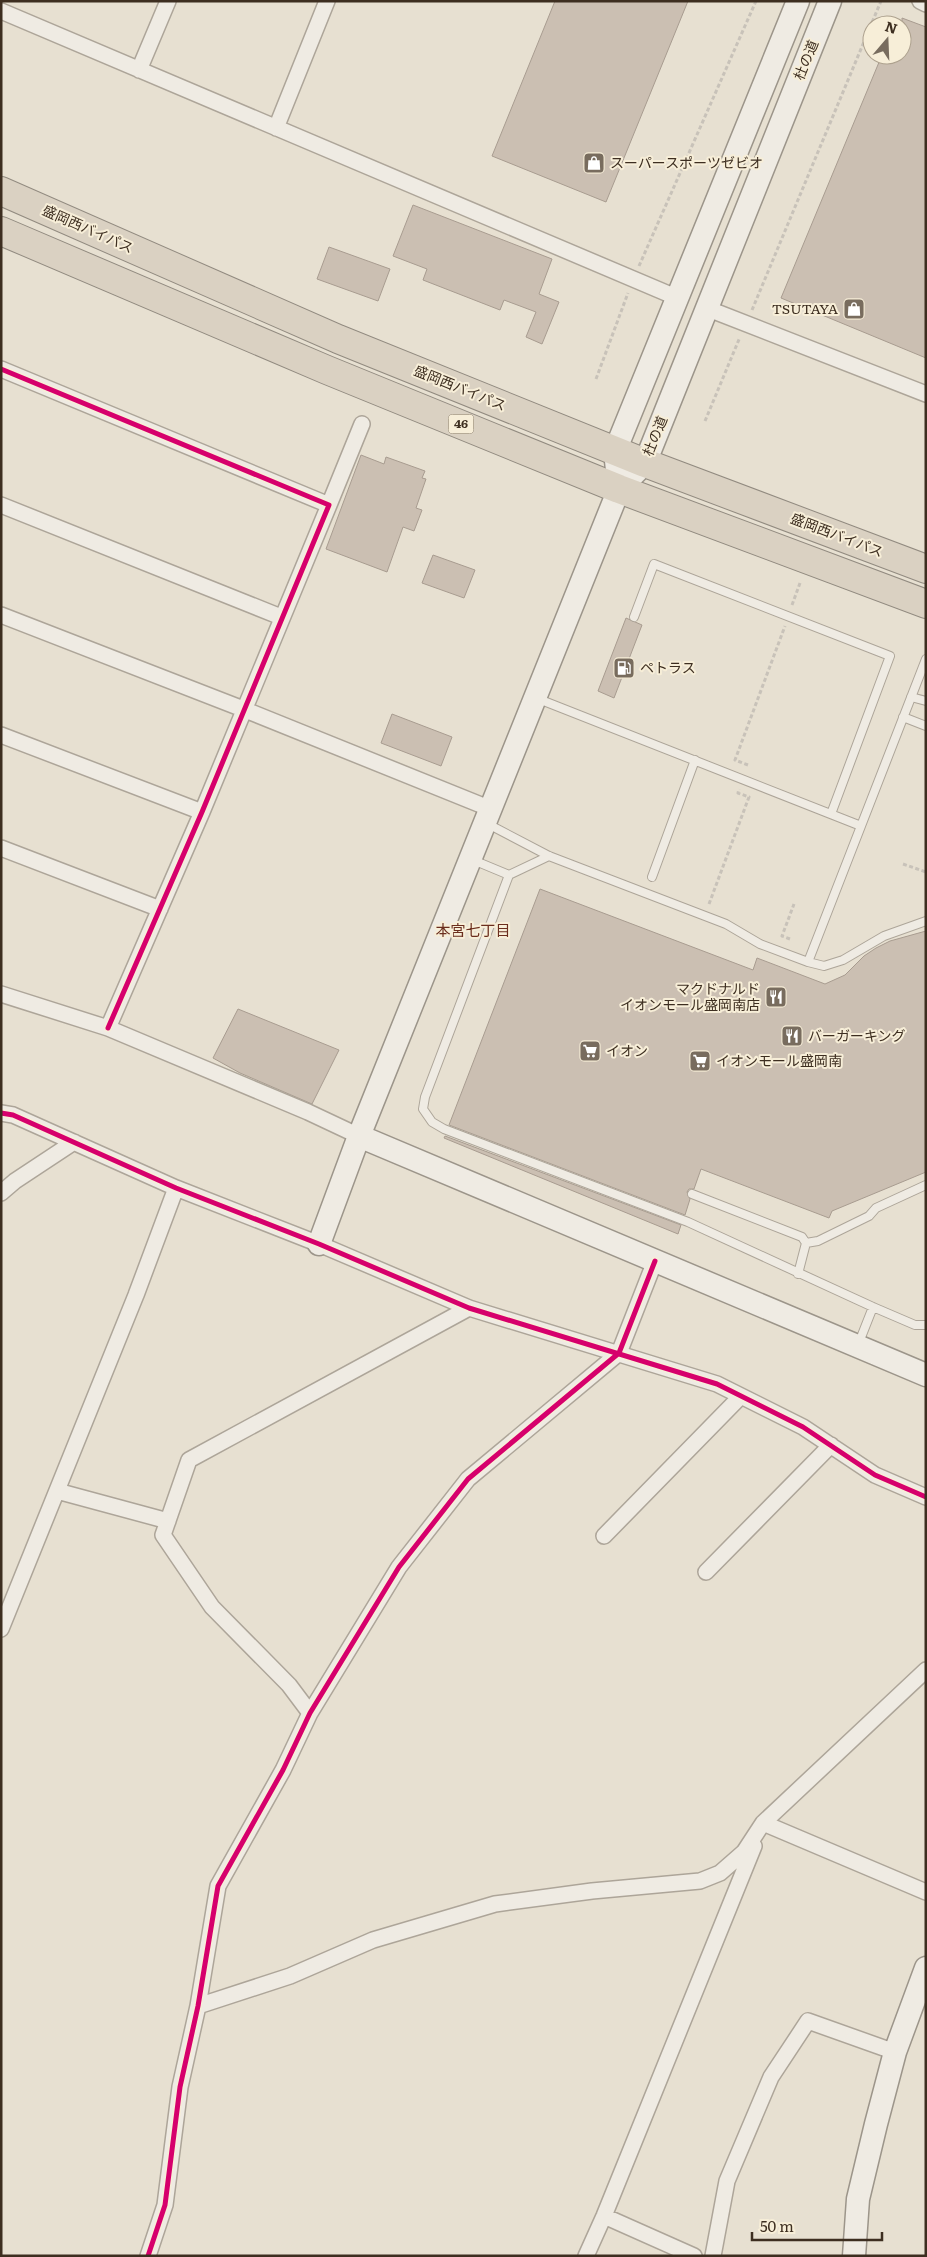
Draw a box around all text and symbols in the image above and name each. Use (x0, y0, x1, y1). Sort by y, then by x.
north arrow (862, 15, 912, 65)
text: N (883, 15, 901, 38)
street label: 杜の道 (788, 36, 822, 83)
shop icon: スーパースポーツゼビオ (582, 151, 606, 175)
place label: スーパースポーツゼビオ (610, 152, 763, 172)
street label: 盛岡西バイパス (40, 199, 137, 257)
shop icon: TSUTAYA (842, 297, 866, 321)
place label: TSUTAYA (772, 298, 839, 318)
street label: 盛岡西バイパス (411, 359, 509, 415)
street label: 杜の道 (637, 412, 671, 459)
road number: 46 (448, 414, 474, 434)
street label: 盛岡西バイパス (788, 507, 887, 561)
fuel station icon: ペトラス (612, 656, 636, 680)
place label: ペトラス (640, 657, 696, 677)
district label: 本宮七丁目 (435, 918, 511, 941)
place label: マクドナルド イオンモール盛岡南店 (620, 978, 760, 1014)
restaurant icon: マクドナルド イオンモール盛岡南店 (764, 985, 788, 1009)
restaurant icon: バーガーキング (780, 1024, 804, 1048)
place label: バーガーキング (808, 1025, 906, 1045)
supermarket icon: イオン (578, 1039, 602, 1063)
place label: イオン (606, 1040, 648, 1060)
supermarket icon: イオンモール盛岡南 (688, 1049, 712, 1073)
place label: イオンモール盛岡南 (716, 1050, 842, 1070)
scale bar (752, 2210, 882, 2242)
text: 50 m (760, 2214, 794, 2237)

